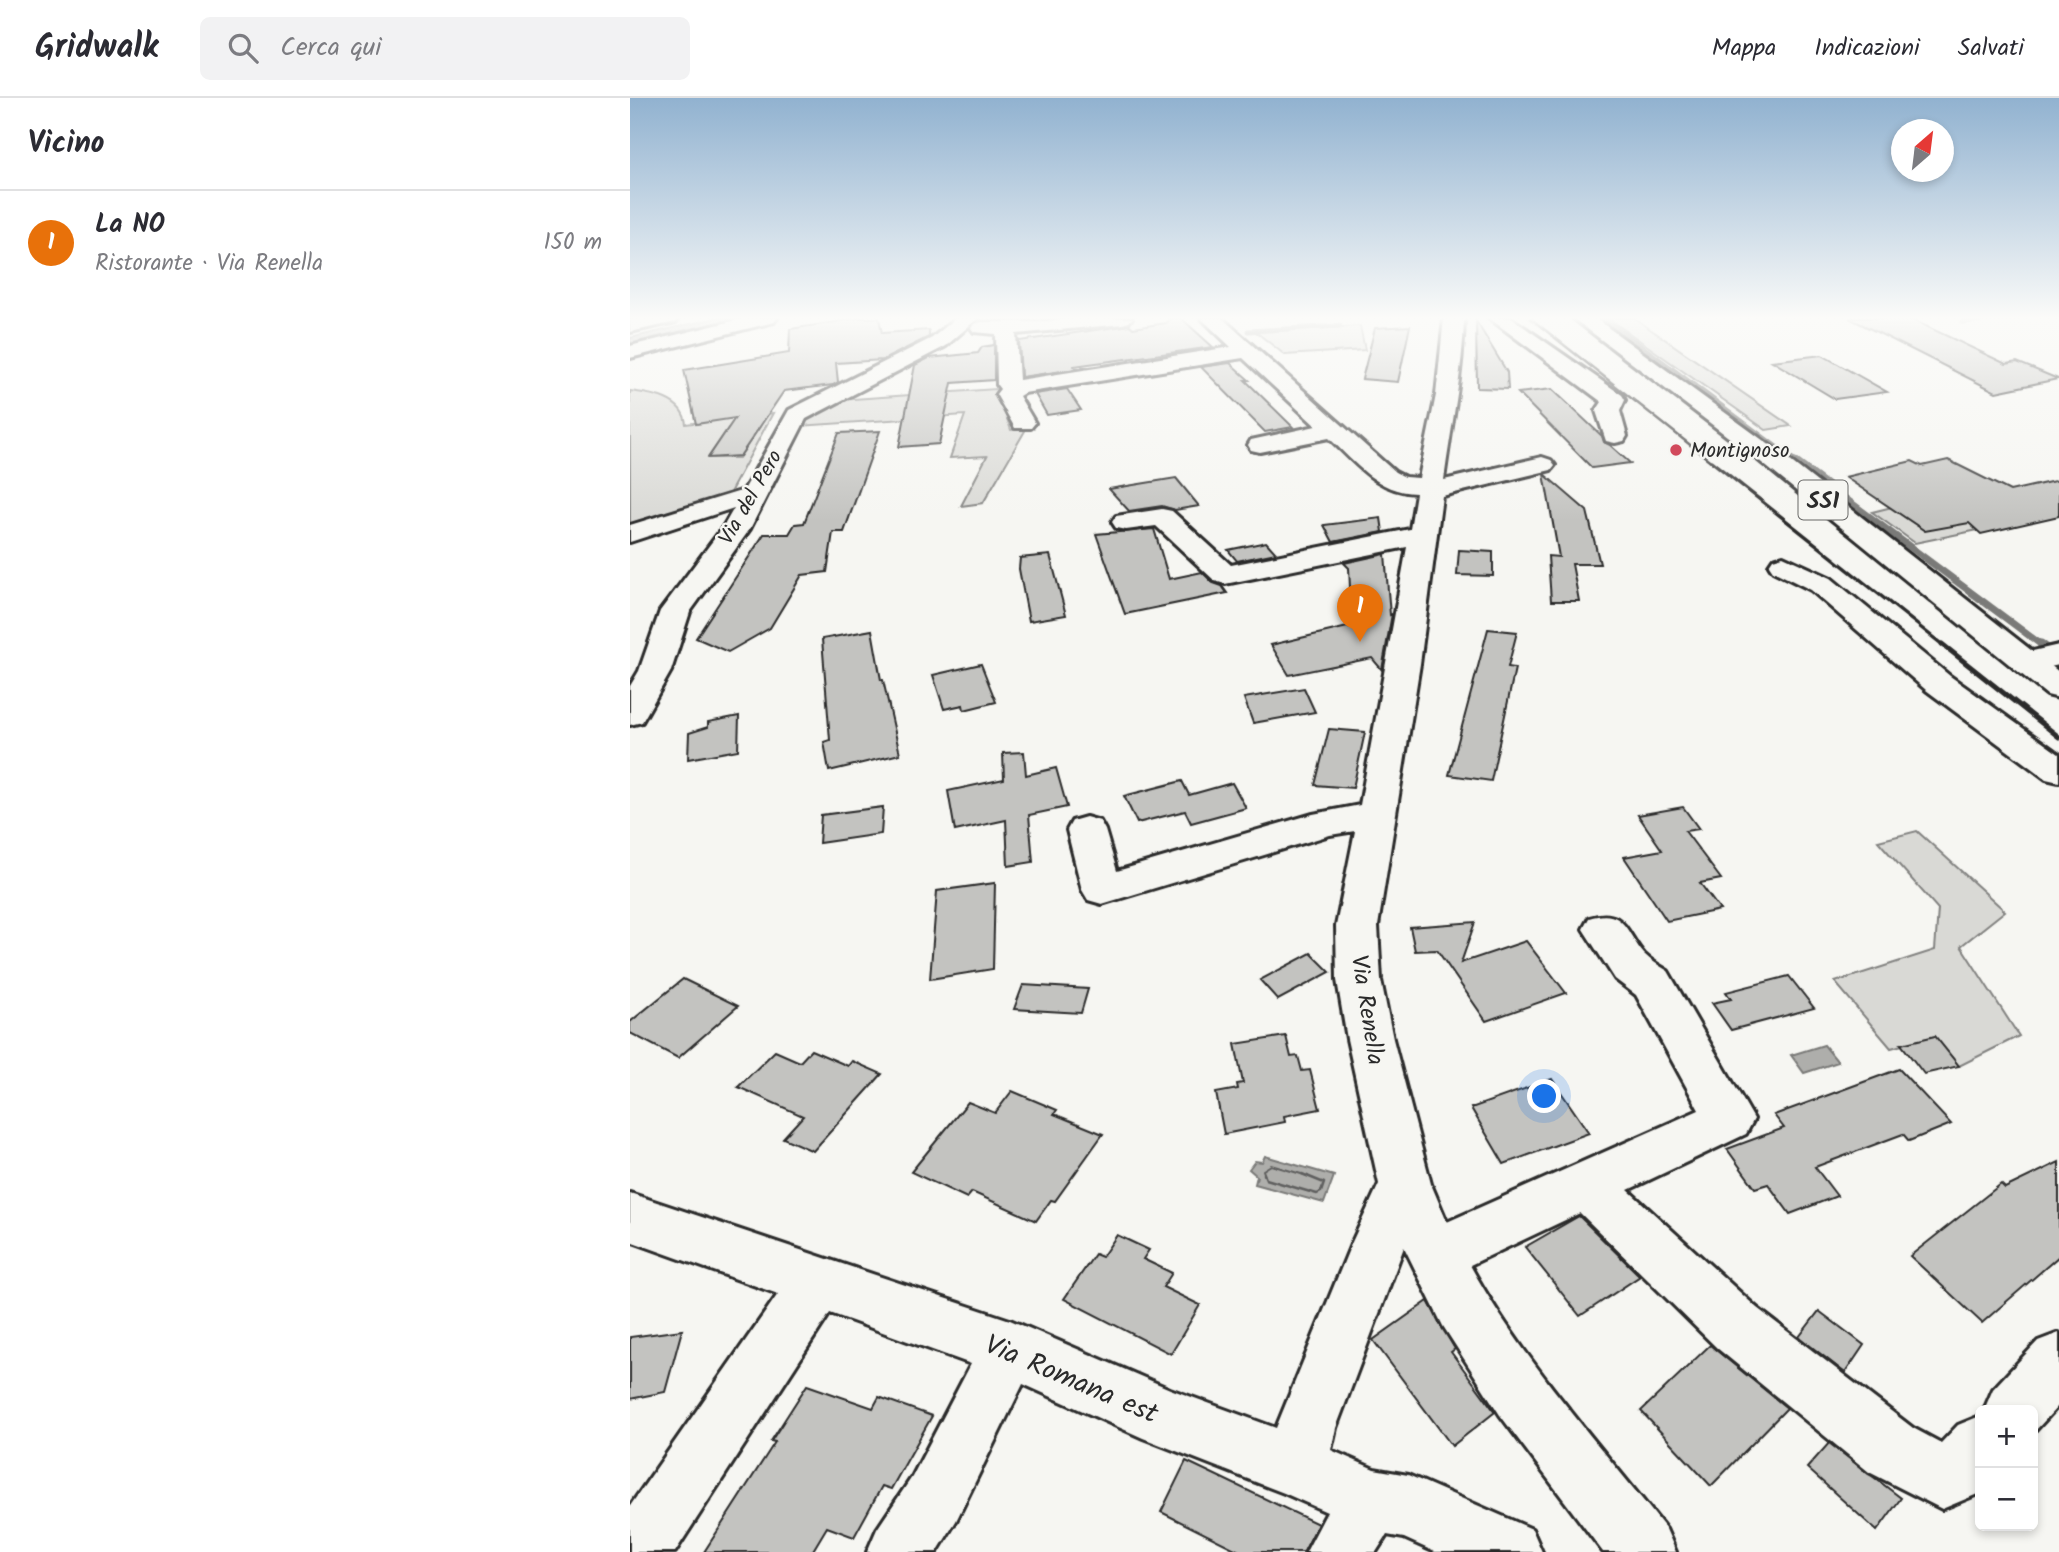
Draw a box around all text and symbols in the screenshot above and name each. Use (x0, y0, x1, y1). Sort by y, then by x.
search box (200, 17, 690, 80)
text: Gridwalk (35, 22, 158, 75)
text: Cerca qui (280, 27, 381, 69)
icon: search (224, 29, 262, 67)
text: Mappa (1712, 29, 1776, 68)
text: Indicazioni (1814, 29, 1920, 68)
text: Salvati (1958, 29, 2024, 68)
north arrow (1891, 119, 1954, 182)
text: Vicino (28, 120, 105, 168)
text: La NO (95, 204, 165, 246)
text: 1 (48, 225, 54, 261)
text: 150 m (543, 225, 602, 261)
text: Ristorante · Via Renella (95, 246, 323, 282)
place label: Montignoso (1690, 435, 1790, 468)
marker: Montignoso (1668, 442, 1684, 458)
street label: Via del Pero (711, 444, 792, 552)
road number: SS1 (1798, 480, 1848, 520)
pin: 1 (1337, 584, 1383, 642)
street label: Via Renella (1339, 952, 1394, 1068)
your location (1527, 1079, 1561, 1113)
street label: Via Romana est (977, 1323, 1166, 1438)
map controls (1975, 1405, 2038, 1531)
button: + (1975, 1405, 2038, 1468)
button: − (1975, 1468, 2038, 1531)

